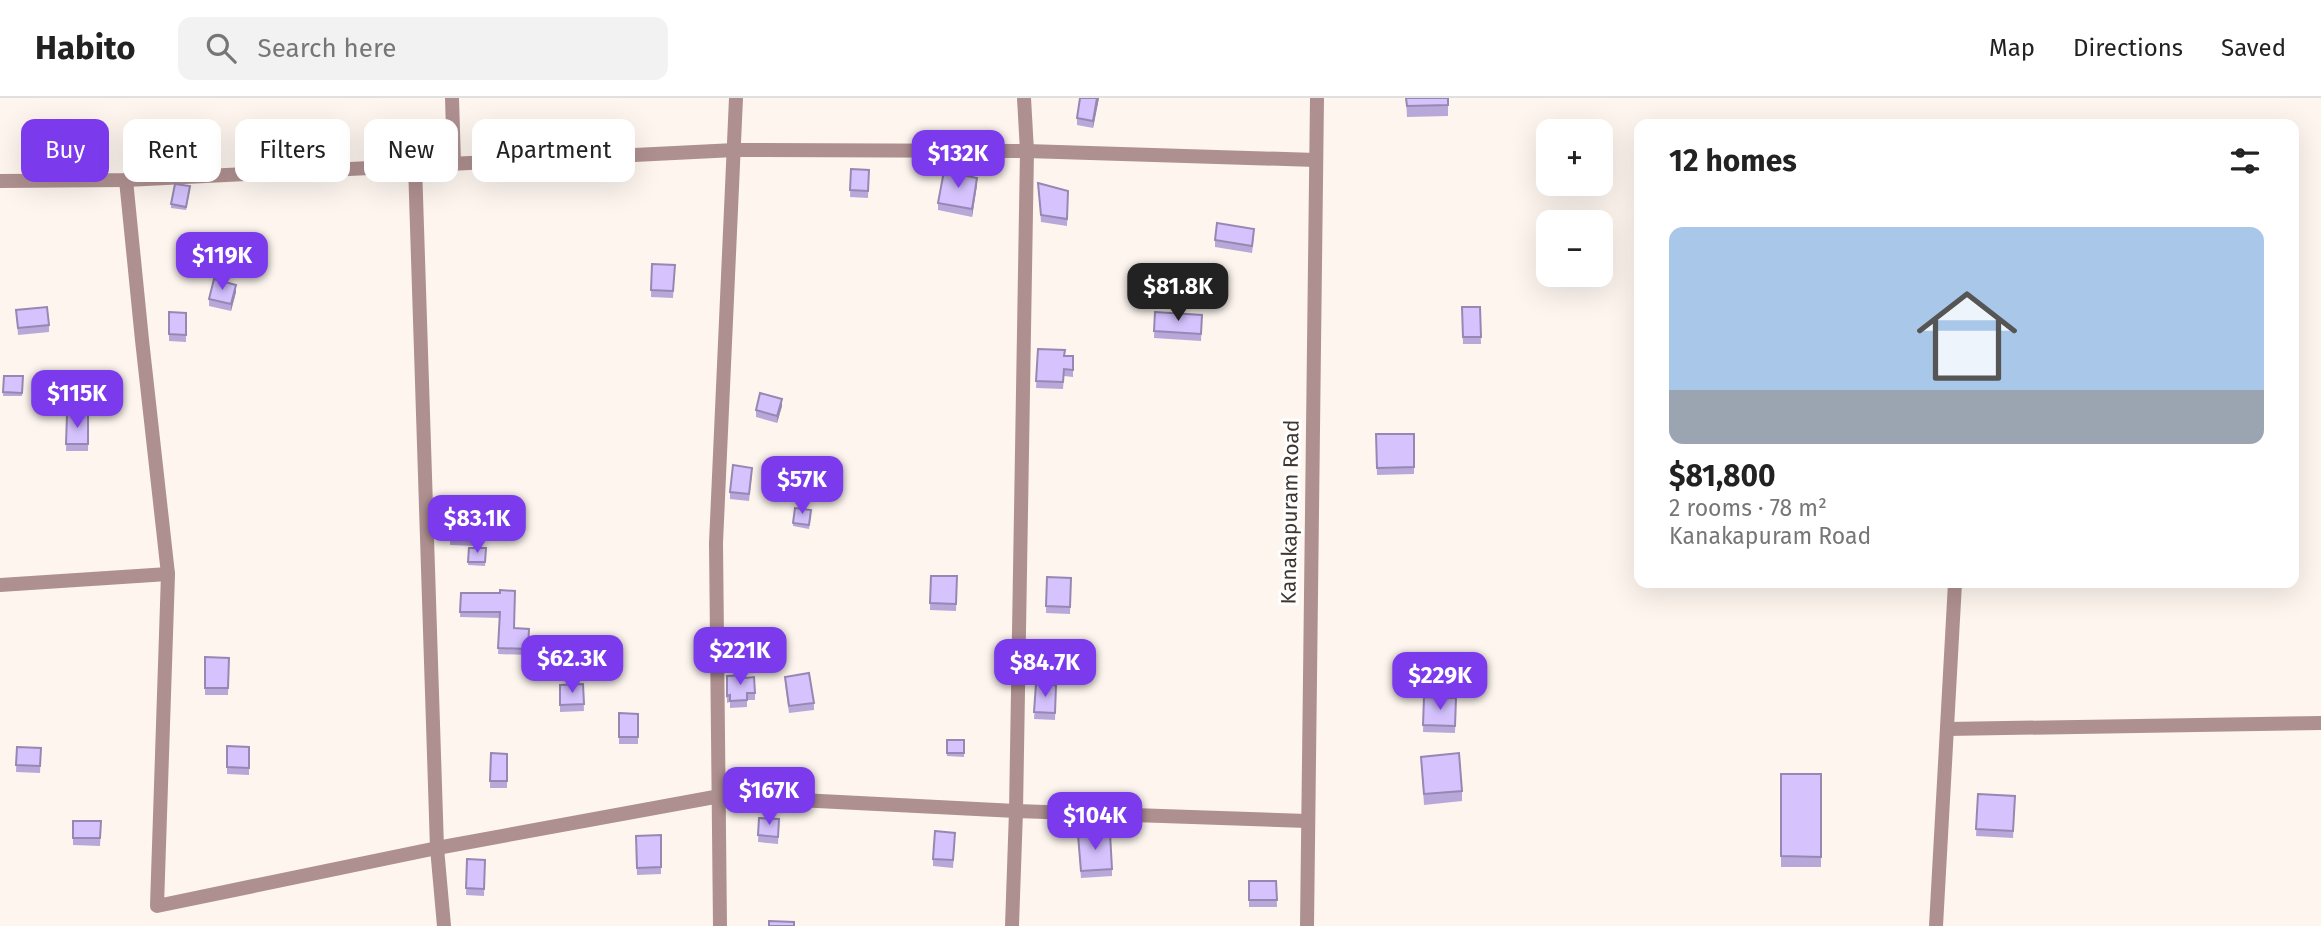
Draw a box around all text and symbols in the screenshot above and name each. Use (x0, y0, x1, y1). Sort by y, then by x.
search box (178, 17, 668, 80)
text: Habito (35, 28, 136, 68)
icon: search (202, 29, 240, 67)
text: Search here (258, 33, 396, 64)
text: Map (1989, 34, 2035, 62)
text: Directions (2073, 34, 2183, 62)
text: Saved (2221, 34, 2286, 62)
chip: Buy (21, 119, 109, 182)
chip: Rent (123, 119, 221, 182)
chip: Filters (235, 119, 350, 182)
chip: New (364, 119, 458, 182)
chip: Apartment (472, 119, 635, 182)
map controls (1536, 119, 1613, 287)
button: + (1536, 119, 1613, 196)
pin: $132K (909, 130, 1007, 190)
text: $132K (928, 139, 988, 167)
icon: filters (2226, 142, 2264, 180)
text: 12 homes (1669, 143, 1797, 179)
button: − (1536, 210, 1613, 287)
pin: $119K (173, 232, 271, 292)
text: $119K (192, 241, 252, 269)
pin: $81.8K (1121, 264, 1235, 323)
text: $81.8K (1143, 272, 1213, 300)
icon: home (1904, 273, 2030, 399)
pin: $115K (28, 370, 126, 430)
text: $115K (47, 379, 107, 407)
street label: Kanakapuram Road (1275, 419, 1305, 605)
pin: $57K (761, 456, 843, 516)
text: $81,800 (1669, 458, 1776, 494)
text: $57K (777, 465, 827, 493)
text: 2 rooms · 78 m² (1669, 494, 1827, 522)
pin: $83.1K (420, 496, 534, 555)
text: $83.1K (444, 504, 510, 532)
text: Kanakapuram Road (1669, 522, 1871, 550)
pin: $221K (691, 628, 789, 687)
pin: $62.3K (515, 636, 629, 695)
text: $221K (710, 636, 770, 664)
pin: $84.7K (988, 640, 1102, 699)
text: $62.3K (537, 644, 607, 672)
text: $84.7K (1010, 648, 1080, 676)
pin: $229K (1391, 652, 1489, 712)
text: $229K (1408, 661, 1472, 689)
pin: $167K (720, 768, 818, 827)
text: $167K (739, 776, 799, 804)
pin: $104K (1046, 792, 1144, 852)
text: $104K (1063, 801, 1127, 829)

